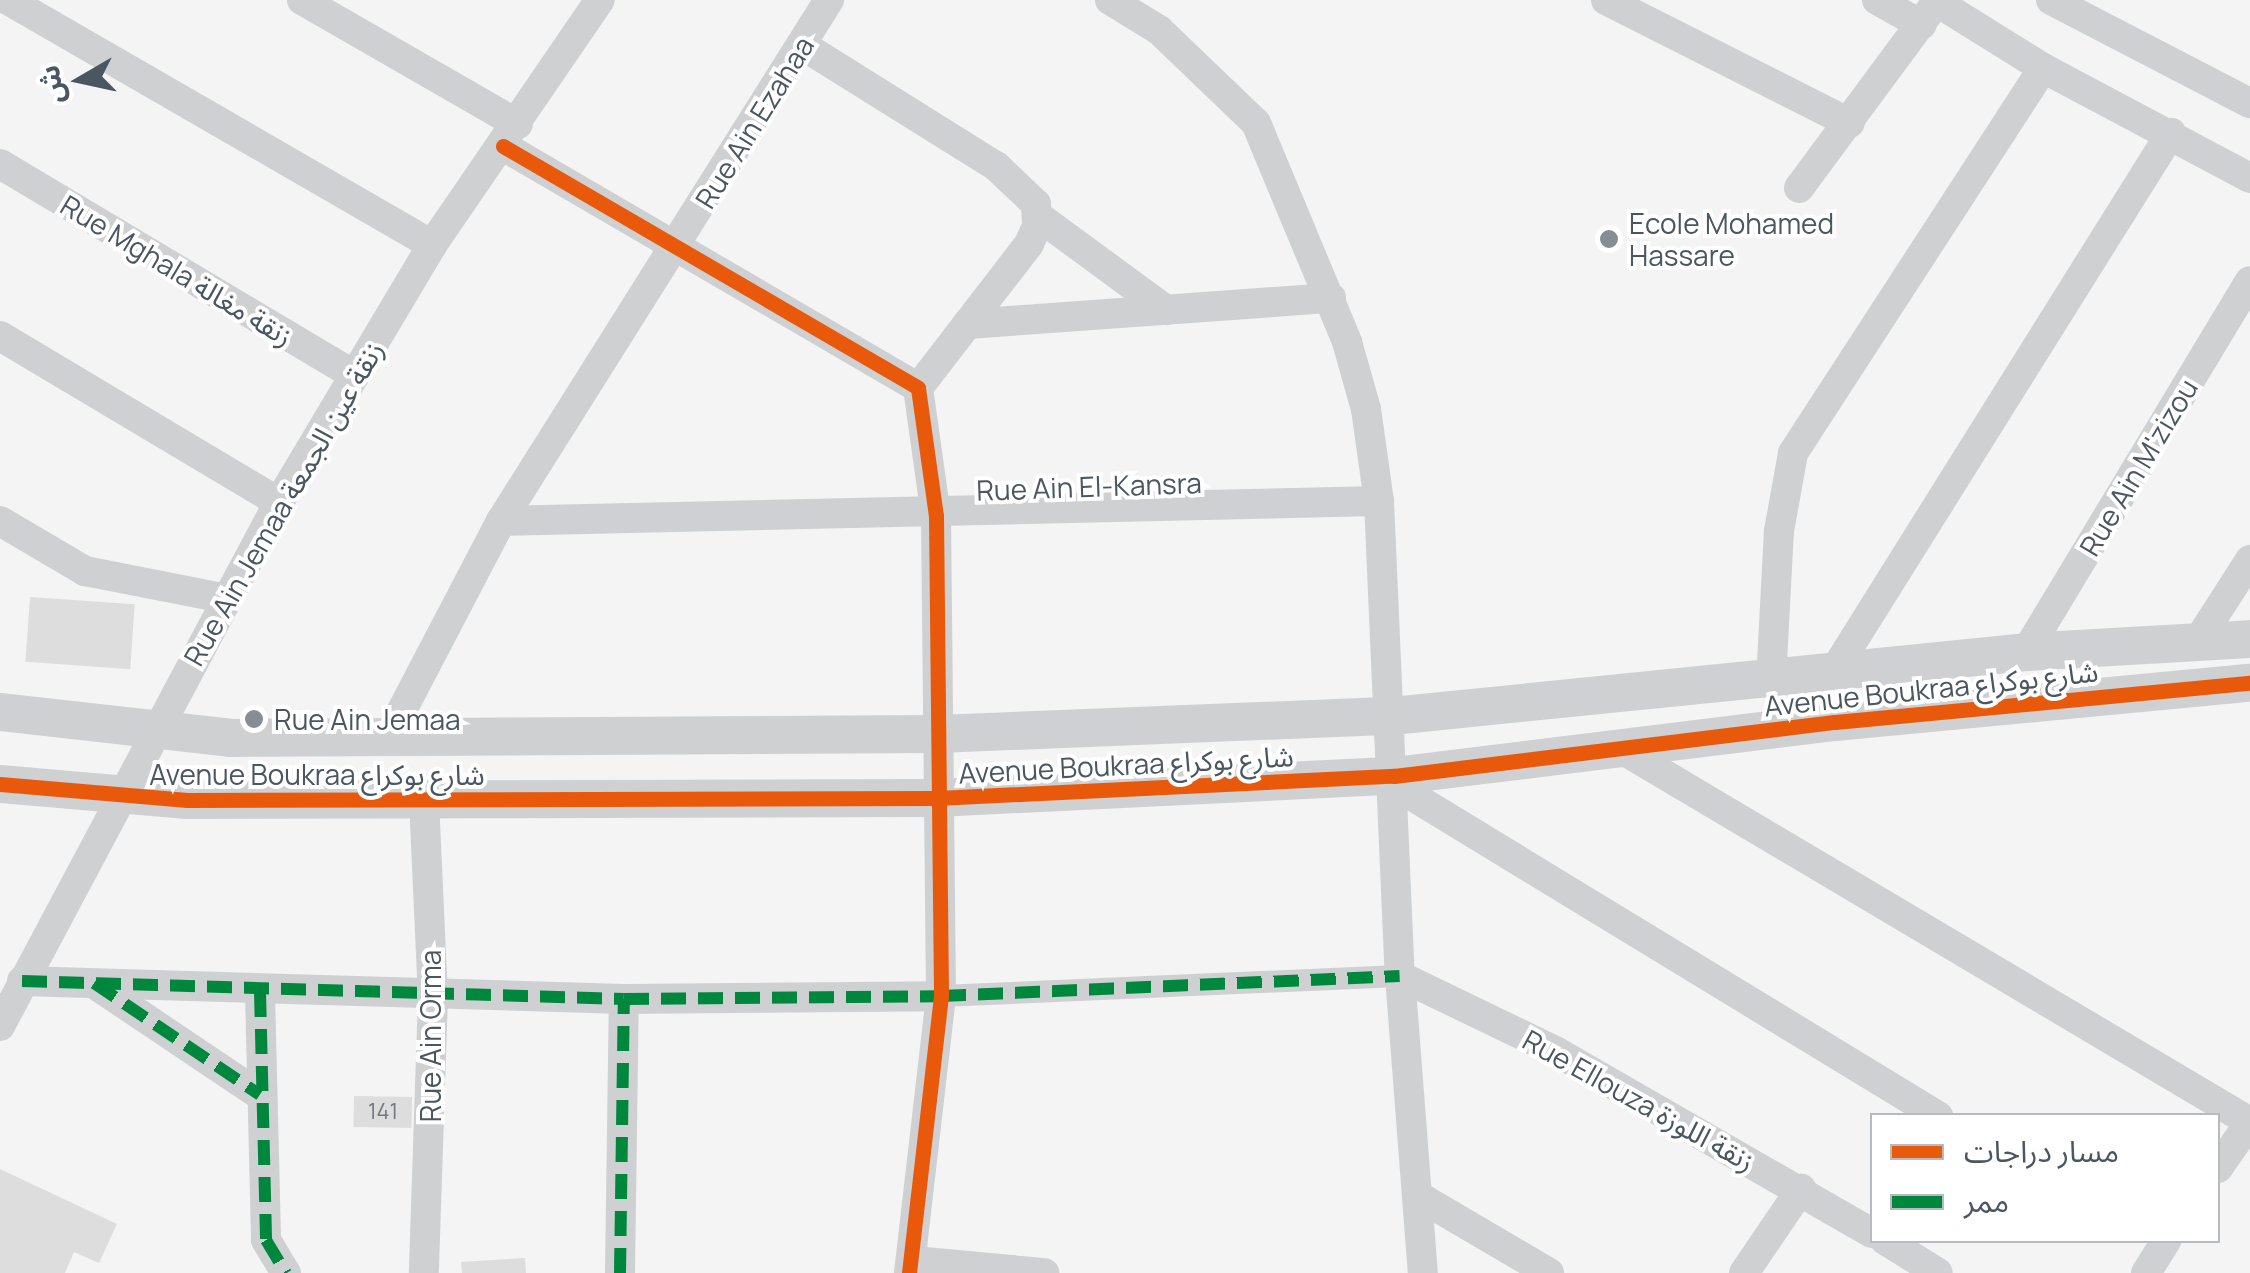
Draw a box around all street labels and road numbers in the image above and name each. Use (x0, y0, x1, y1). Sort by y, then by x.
street label: Rue Ain Ezahaa (688, 30, 820, 214)
street label: Rue Mghala زنقة مغالة (55, 187, 299, 353)
street label: Rue Ain Jemaa زنقة عين الجمعة (176, 335, 390, 671)
street label: Rue Ain M'zizou (2072, 372, 2204, 562)
street label: Rue Ain El-Kansra (976, 465, 1202, 507)
street label: Avenue Boukraa شارع بوكراع (1762, 654, 2100, 722)
street label: Avenue Boukraa شارع بوكراع (958, 738, 1294, 790)
street label: Avenue Boukraa شارع بوكراع (149, 757, 485, 791)
street label: Rue Ain Orma (413, 950, 447, 1122)
street label: Rue Ellouza زنقة اللوزة (1517, 1022, 1761, 1178)

